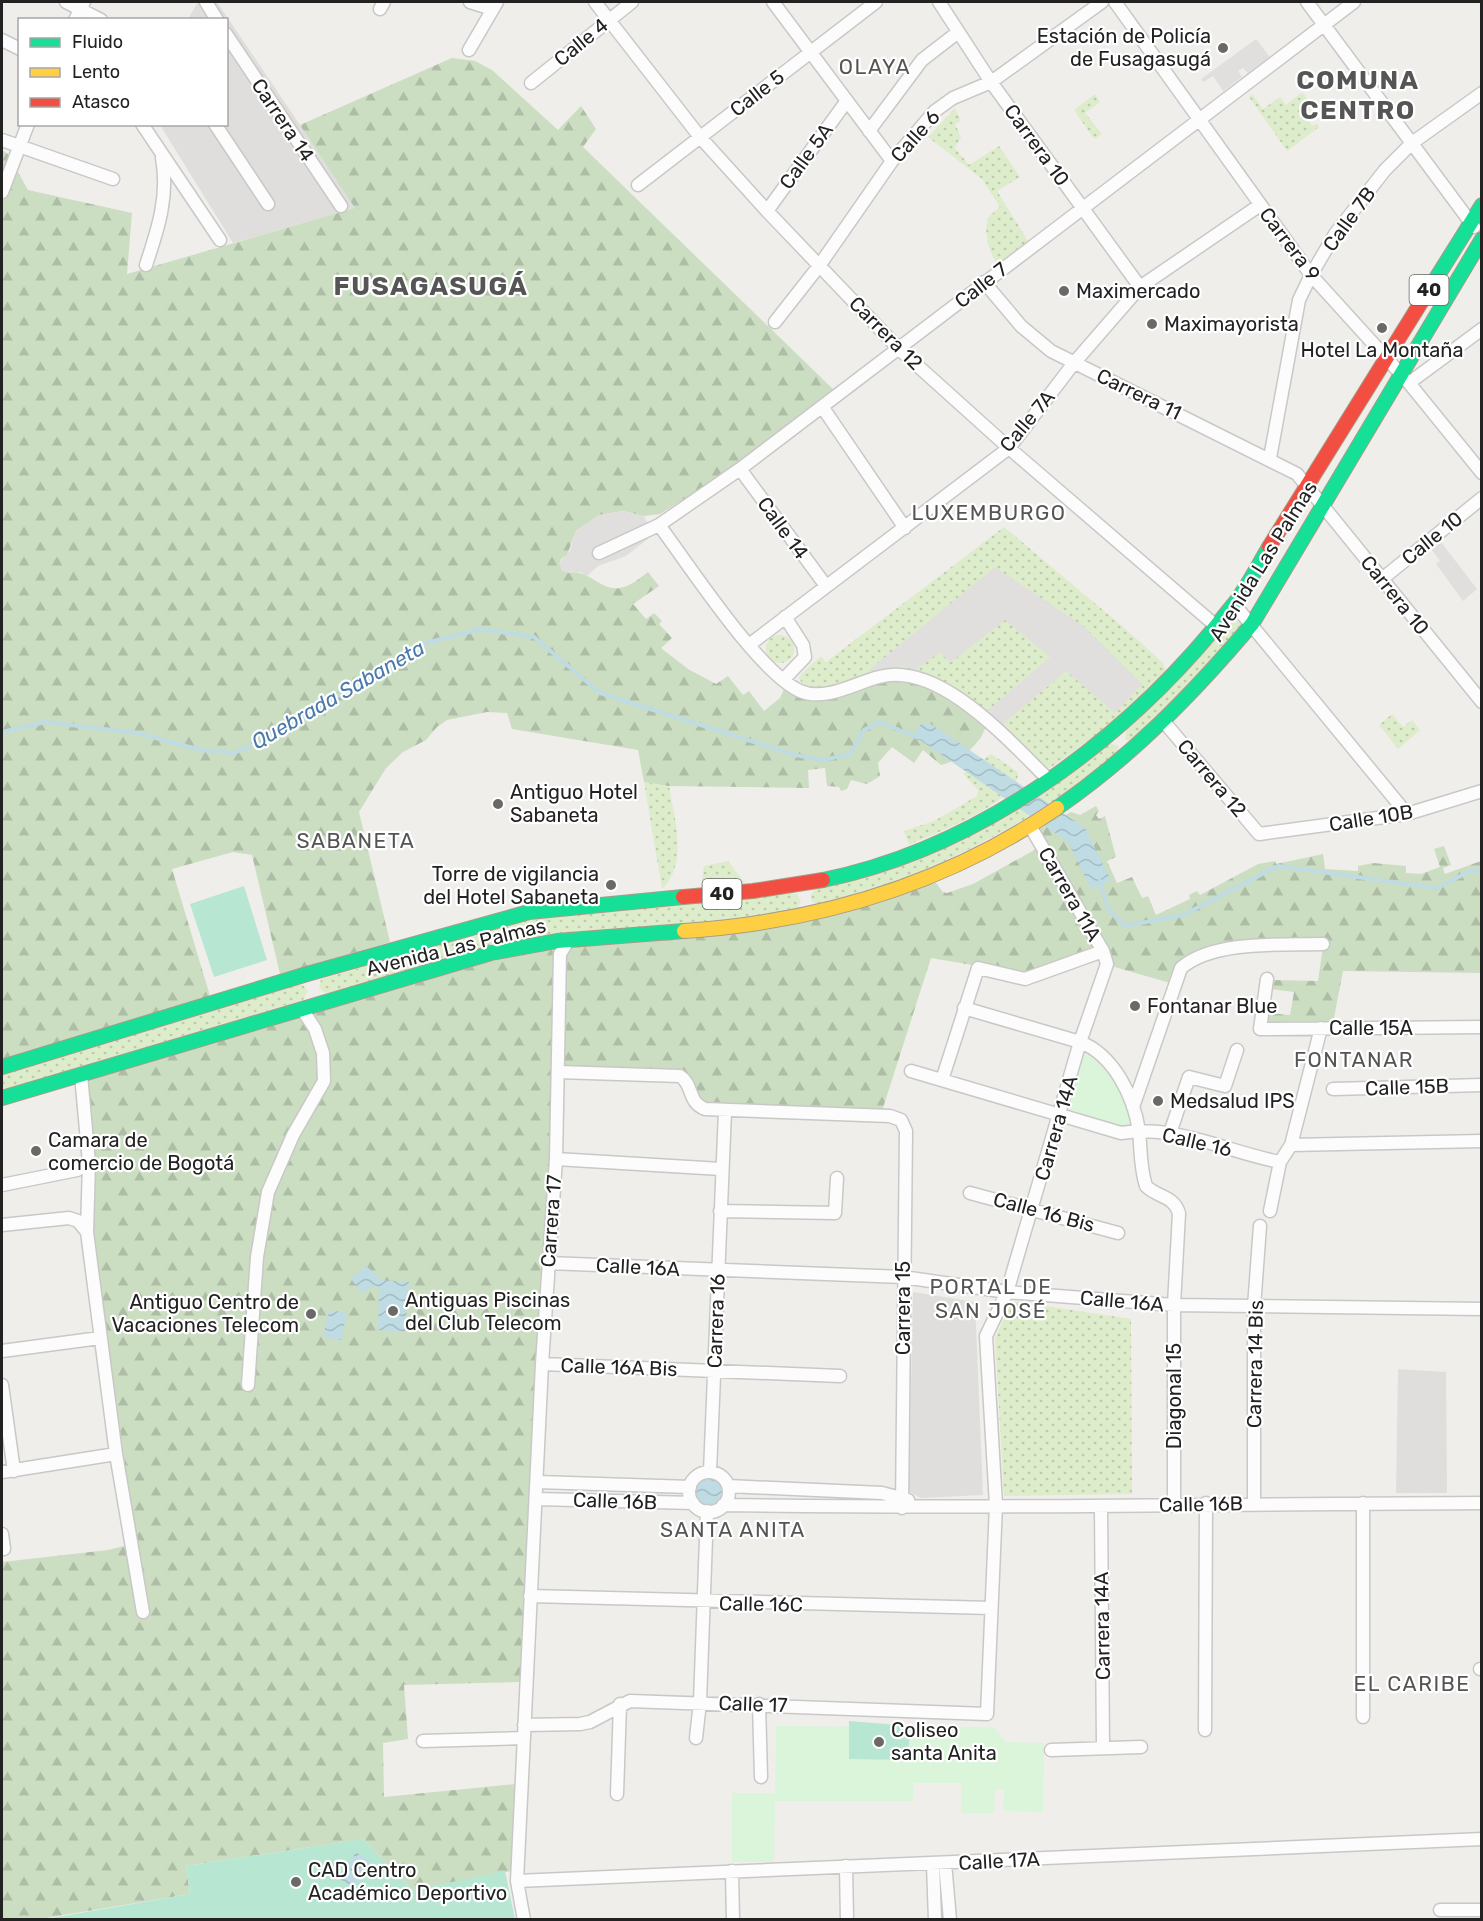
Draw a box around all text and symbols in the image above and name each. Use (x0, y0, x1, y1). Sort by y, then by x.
street label: Calle 4 (549, 13, 613, 71)
legend (18, 18, 228, 126)
place label: Estación de Policía de Fusagasugá (1037, 24, 1211, 71)
text: Fluido (72, 31, 123, 53)
marker: Estación de Policía de Fusagasugá (1216, 41, 1230, 55)
district label: OLAYA (839, 54, 911, 79)
text: Lento (72, 61, 120, 83)
street label: Calle 5 (725, 64, 789, 122)
district label: COMUNA CENTRO (1296, 65, 1420, 126)
street label: Carrera 14 (247, 74, 319, 166)
text: Atasco (72, 91, 130, 113)
street label: Carrera 10 (999, 99, 1075, 191)
street label: Calle 6 (885, 105, 945, 167)
street label: Calle 5A (774, 118, 838, 194)
street label: Calle 7B (1318, 182, 1380, 256)
street label: Carrera 9 (1255, 203, 1325, 285)
street label: Calle 7 (950, 257, 1012, 313)
district label: FUSAGASUGÁ (334, 271, 528, 302)
road number: 40 (1410, 275, 1448, 305)
place label: Maximercado (1076, 279, 1200, 303)
marker: Maximercado (1057, 284, 1071, 298)
street label: Carrera 12 (844, 291, 928, 375)
place label: Maximayorista (1164, 312, 1299, 336)
marker: Maximayorista (1145, 317, 1159, 331)
marker: Hotel La Montaña (1375, 321, 1389, 335)
place label: Hotel La Montaña (1301, 338, 1464, 362)
street label: Carrera 11 (1093, 363, 1185, 425)
street label: Calle 7A (994, 385, 1060, 457)
street label: Avenida Las Palmas (1204, 476, 1322, 646)
street label: Calle 14 (752, 492, 814, 564)
district label: LUXEMBURGO (912, 500, 1066, 525)
street label: Calle 10 (1397, 506, 1467, 570)
street label: Carrera 10 (1356, 550, 1434, 640)
water label: Quebrada Sabaneta (247, 635, 429, 754)
street label: Carrera 12 (1173, 734, 1251, 822)
place label: Antiguo Hotel Sabaneta (510, 780, 638, 827)
marker: Antiguo Hotel Sabaneta (491, 797, 505, 811)
street label: Calle 10B (1327, 800, 1415, 836)
district label: SABANETA (297, 828, 415, 853)
street label: Carrera 11A (1033, 843, 1107, 945)
place label: Torre de vigilancia del Hotel Sabaneta (423, 862, 599, 909)
marker: Torre de vigilancia del Hotel Sabaneta (604, 878, 618, 892)
road number: 40 (702, 879, 742, 909)
street label: Avenida Las Palmas (364, 913, 548, 981)
place label: Fontanar Blue (1147, 994, 1277, 1018)
marker: Fontanar Blue (1128, 999, 1142, 1013)
street label: Calle 15A (1329, 1016, 1413, 1040)
district label: FONTANAR (1294, 1047, 1414, 1072)
street label: Carrera 14A (1030, 1073, 1082, 1183)
street label: Calle 15B (1365, 1074, 1449, 1100)
place label: Medsalud IPS (1170, 1089, 1295, 1113)
marker: Medsalud IPS (1151, 1094, 1165, 1108)
street label: Calle 16 (1160, 1122, 1234, 1162)
place label: Camara de comercio de Bogotá (48, 1128, 234, 1175)
marker: Camara de comercio de Bogotá (29, 1144, 43, 1158)
street label: Carrera 17 (536, 1174, 566, 1268)
street label: Calle 16 Bis (991, 1187, 1097, 1237)
street label: Calle 16A (595, 1253, 681, 1281)
street label: Carrera 15 (891, 1261, 915, 1355)
street label: Carrera 16 (702, 1273, 730, 1369)
district label: PORTAL DE SAN JOSÉ (929, 1274, 1053, 1323)
street label: Calle 16A (1079, 1285, 1165, 1317)
place label: Antiguas Piscinas del Club Telecom (405, 1288, 570, 1335)
place label: Antiguo Centro de Vacaciones Telecom (111, 1290, 299, 1337)
street label: Carrera 14 Bis (1242, 1300, 1268, 1428)
marker: Antiguas Piscinas del Club Telecom (386, 1304, 400, 1318)
marker: Antiguo Centro de Vacaciones Telecom (304, 1307, 318, 1321)
street label: Diagonal 15 (1162, 1343, 1186, 1449)
street label: Calle 16A Bis (560, 1353, 678, 1381)
street label: Calle 16B (573, 1488, 657, 1514)
street label: Calle 16B (1159, 1491, 1243, 1517)
district label: SANTA ANITA (660, 1517, 806, 1542)
street label: Carrera 14A (1089, 1572, 1115, 1680)
street label: Calle 16C (719, 1591, 803, 1617)
district label: EL CARIBE (1354, 1671, 1470, 1696)
street label: Calle 17 (718, 1691, 788, 1717)
place label: Coliseo santa Anita (891, 1718, 997, 1765)
marker: Coliseo santa Anita (872, 1735, 886, 1749)
street label: Calle 17A (958, 1847, 1040, 1875)
place label: CAD Centro Académico Deportivo (308, 1858, 507, 1905)
marker: CAD Centro Académico Deportivo (289, 1875, 303, 1889)

